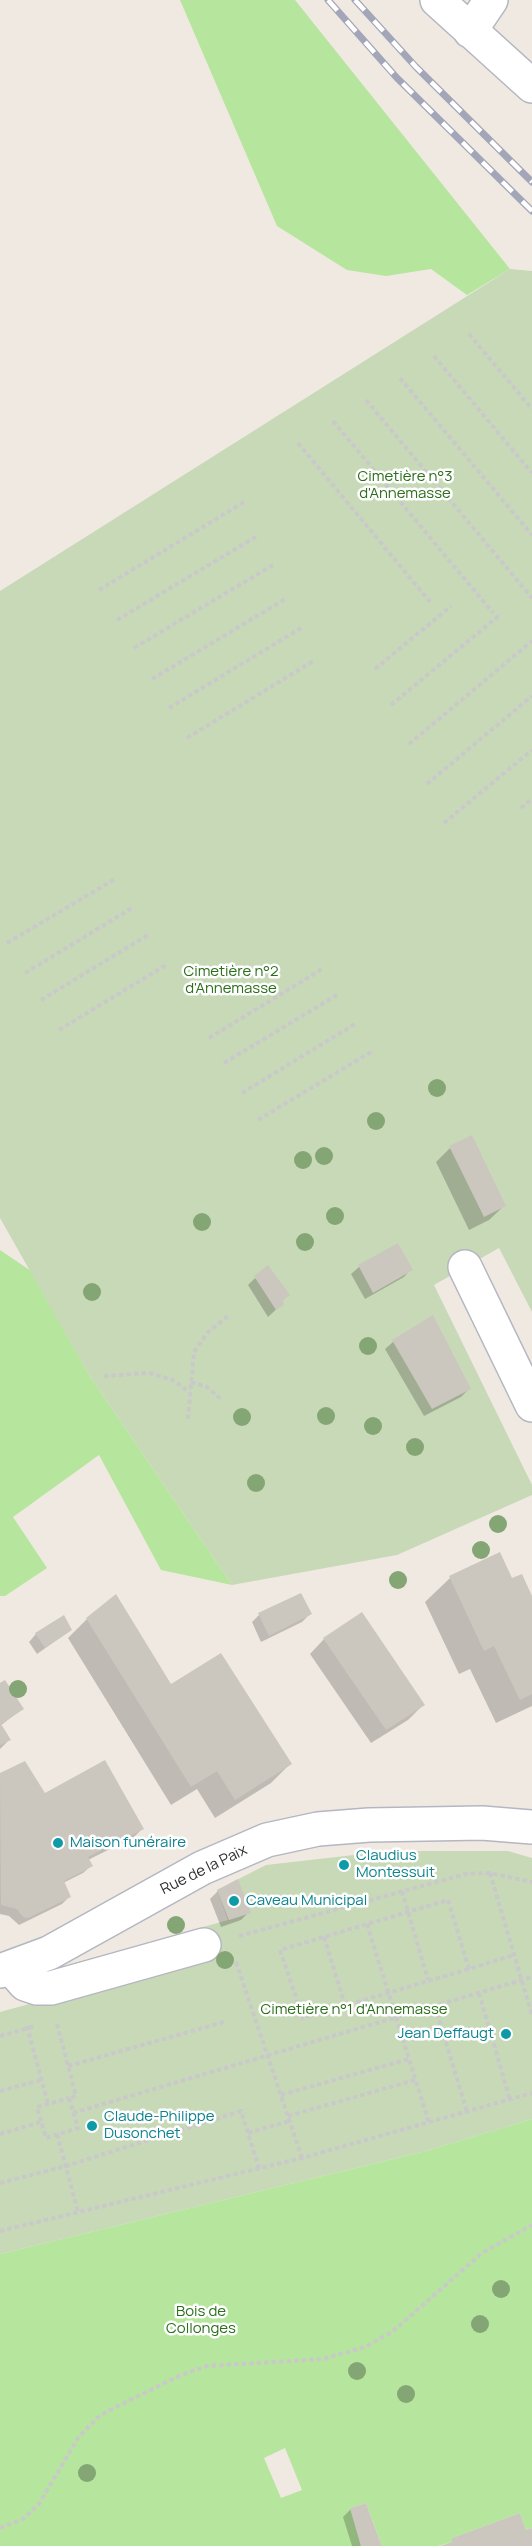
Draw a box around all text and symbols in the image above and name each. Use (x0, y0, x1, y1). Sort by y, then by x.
park label: Cimetière n°3 d'Annemasse (358, 468, 452, 503)
park label: Cimetière n°2 d'Annemasse (183, 963, 279, 998)
place label: Maison funéraire (70, 1834, 186, 1852)
marker: Maison funéraire (51, 1836, 65, 1850)
street label: Rue de la Paix (158, 1841, 250, 1899)
place label: Claudius Montessuit (356, 1847, 435, 1882)
marker: Claudius Montessuit (337, 1858, 351, 1872)
place label: Caveau Municipal (246, 1892, 367, 1910)
marker: Caveau Municipal (227, 1894, 241, 1908)
park label: Cimetière n°1 d'Annemasse (260, 2001, 448, 2019)
place label: Jean Deffaugt (398, 2025, 494, 2043)
marker: Jean Deffaugt (499, 2027, 513, 2041)
place label: Claude-Philippe Dusonchet (104, 2108, 214, 2143)
marker: Claude-Philippe Dusonchet (85, 2119, 99, 2133)
park label: Bois de Collonges (166, 2303, 236, 2338)

